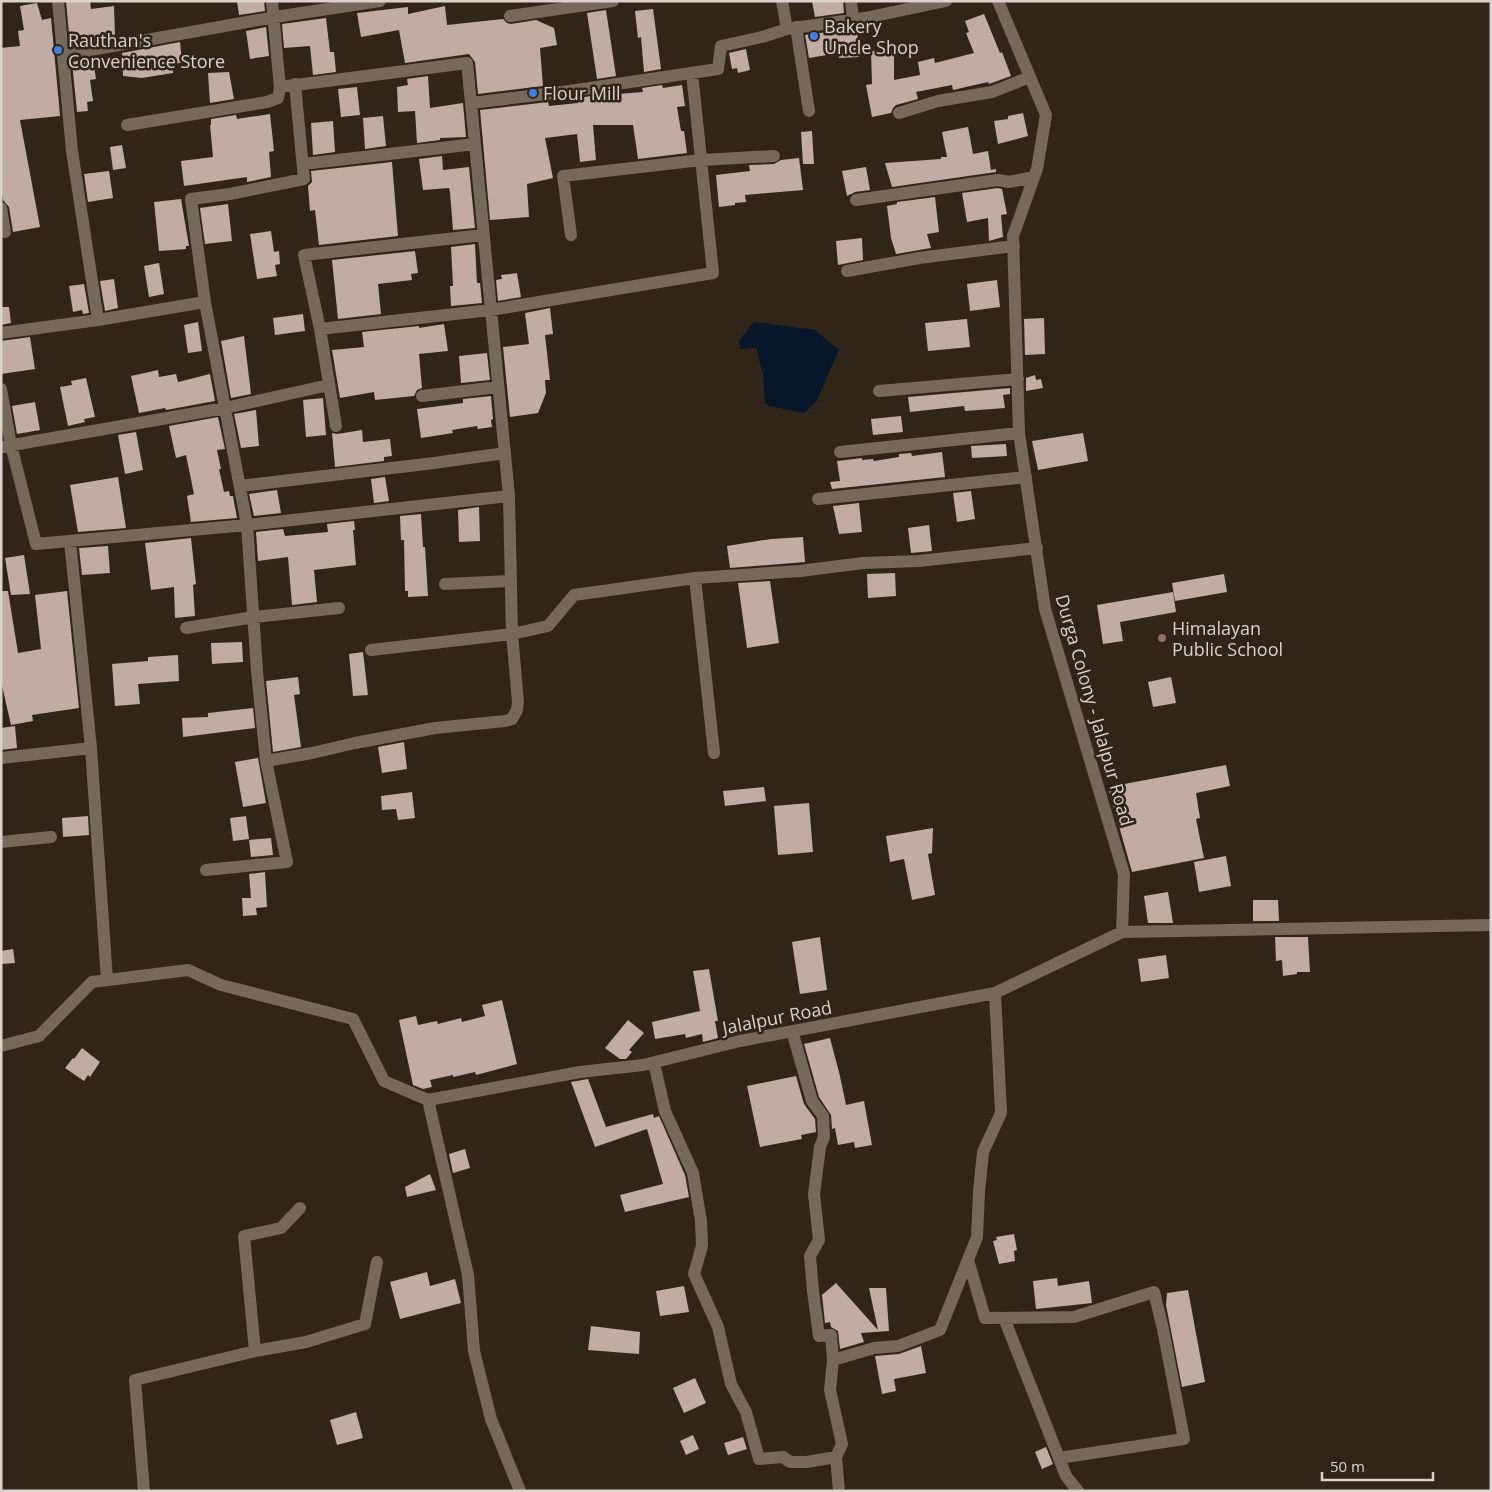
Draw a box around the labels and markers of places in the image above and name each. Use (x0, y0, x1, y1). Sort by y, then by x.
place label: Bakery Uncle Shop (824, 14, 919, 59)
place label: Rauthan's Convenience Store (68, 28, 225, 73)
marker: Bakery Uncle Shop (808, 30, 820, 42)
marker: Rauthan's Convenience Store (52, 44, 64, 56)
place label: Flour Mill (543, 81, 621, 105)
marker: Flour Mill (527, 87, 539, 99)
place label: Himalayan Public School (1172, 616, 1283, 661)
marker: Himalayan Public School (1156, 632, 1168, 644)

